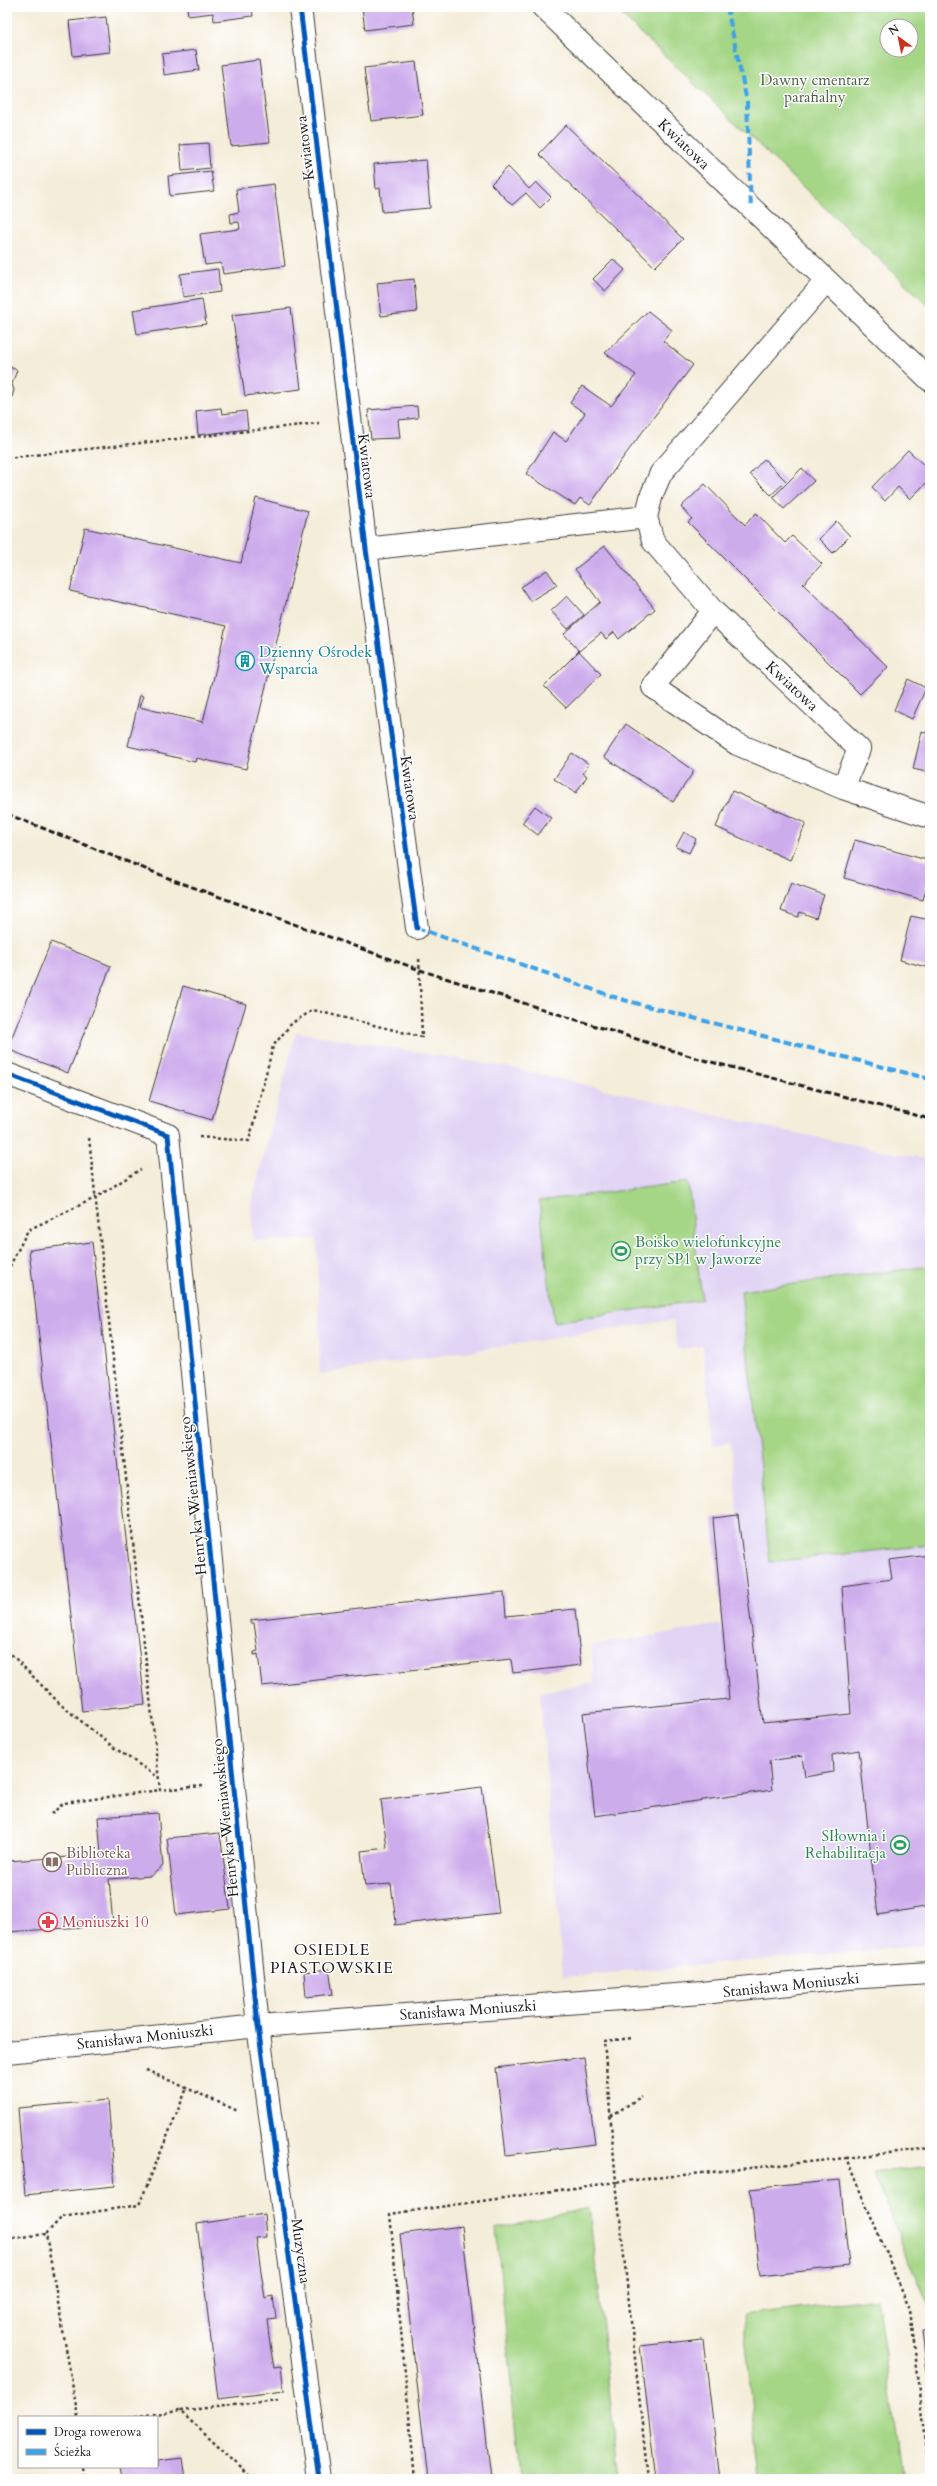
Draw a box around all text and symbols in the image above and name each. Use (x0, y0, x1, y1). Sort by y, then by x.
north arrow (879, 18, 919, 58)
text: N (886, 21, 902, 39)
park label: Dawny cmentarz parafialny (760, 70, 870, 107)
street label: Kwiatowa (291, 114, 319, 182)
street label: Kwiatowa (654, 114, 715, 174)
street label: Kwiatowa (353, 432, 381, 500)
place label: Dzienny Ośrodek Wsparcia (258, 642, 372, 679)
building icon: Dzienny Ośrodek Wsparcia (234, 650, 256, 672)
street label: Kwiatowa (761, 656, 823, 716)
street label: Kwiatowa (396, 754, 425, 822)
place label: Boisko wielofunkcyjne przy SP1 w Jaworze (635, 1232, 782, 1269)
sports icon: Boisko wielofunkcyjne przy SP1 w Jaworze (610, 1240, 632, 1262)
street label: Henryka Wieniawskiego (175, 1416, 211, 1576)
street label: Henryka Wieniawskiego (207, 1738, 243, 1898)
place label: SIłownia i Rehabilitacja (805, 1826, 887, 1863)
sports icon: SIłownia i Rehabilitacja (889, 1834, 911, 1856)
place label: Biblioteka Publiczna (66, 1843, 131, 1880)
library icon: Biblioteka Publiczna (41, 1851, 63, 1873)
pharmacy icon: Moniuszki 10 (37, 1911, 59, 1933)
place label: Moniuszki 10 (62, 1912, 149, 1932)
district label: OSIEDLE PIASTOWSKIE (270, 1939, 394, 1979)
street label: Stanisława Moniuszki (722, 1968, 860, 2002)
street label: Stanisława Moniuszki (399, 1995, 537, 2025)
street label: Stanisława Moniuszki (76, 2020, 214, 2054)
street label: Muzyczna (287, 2217, 316, 2285)
legend (18, 2416, 158, 2468)
text: Droga rowerowa (54, 2424, 142, 2440)
text: Ścieżka (54, 2443, 92, 2460)

